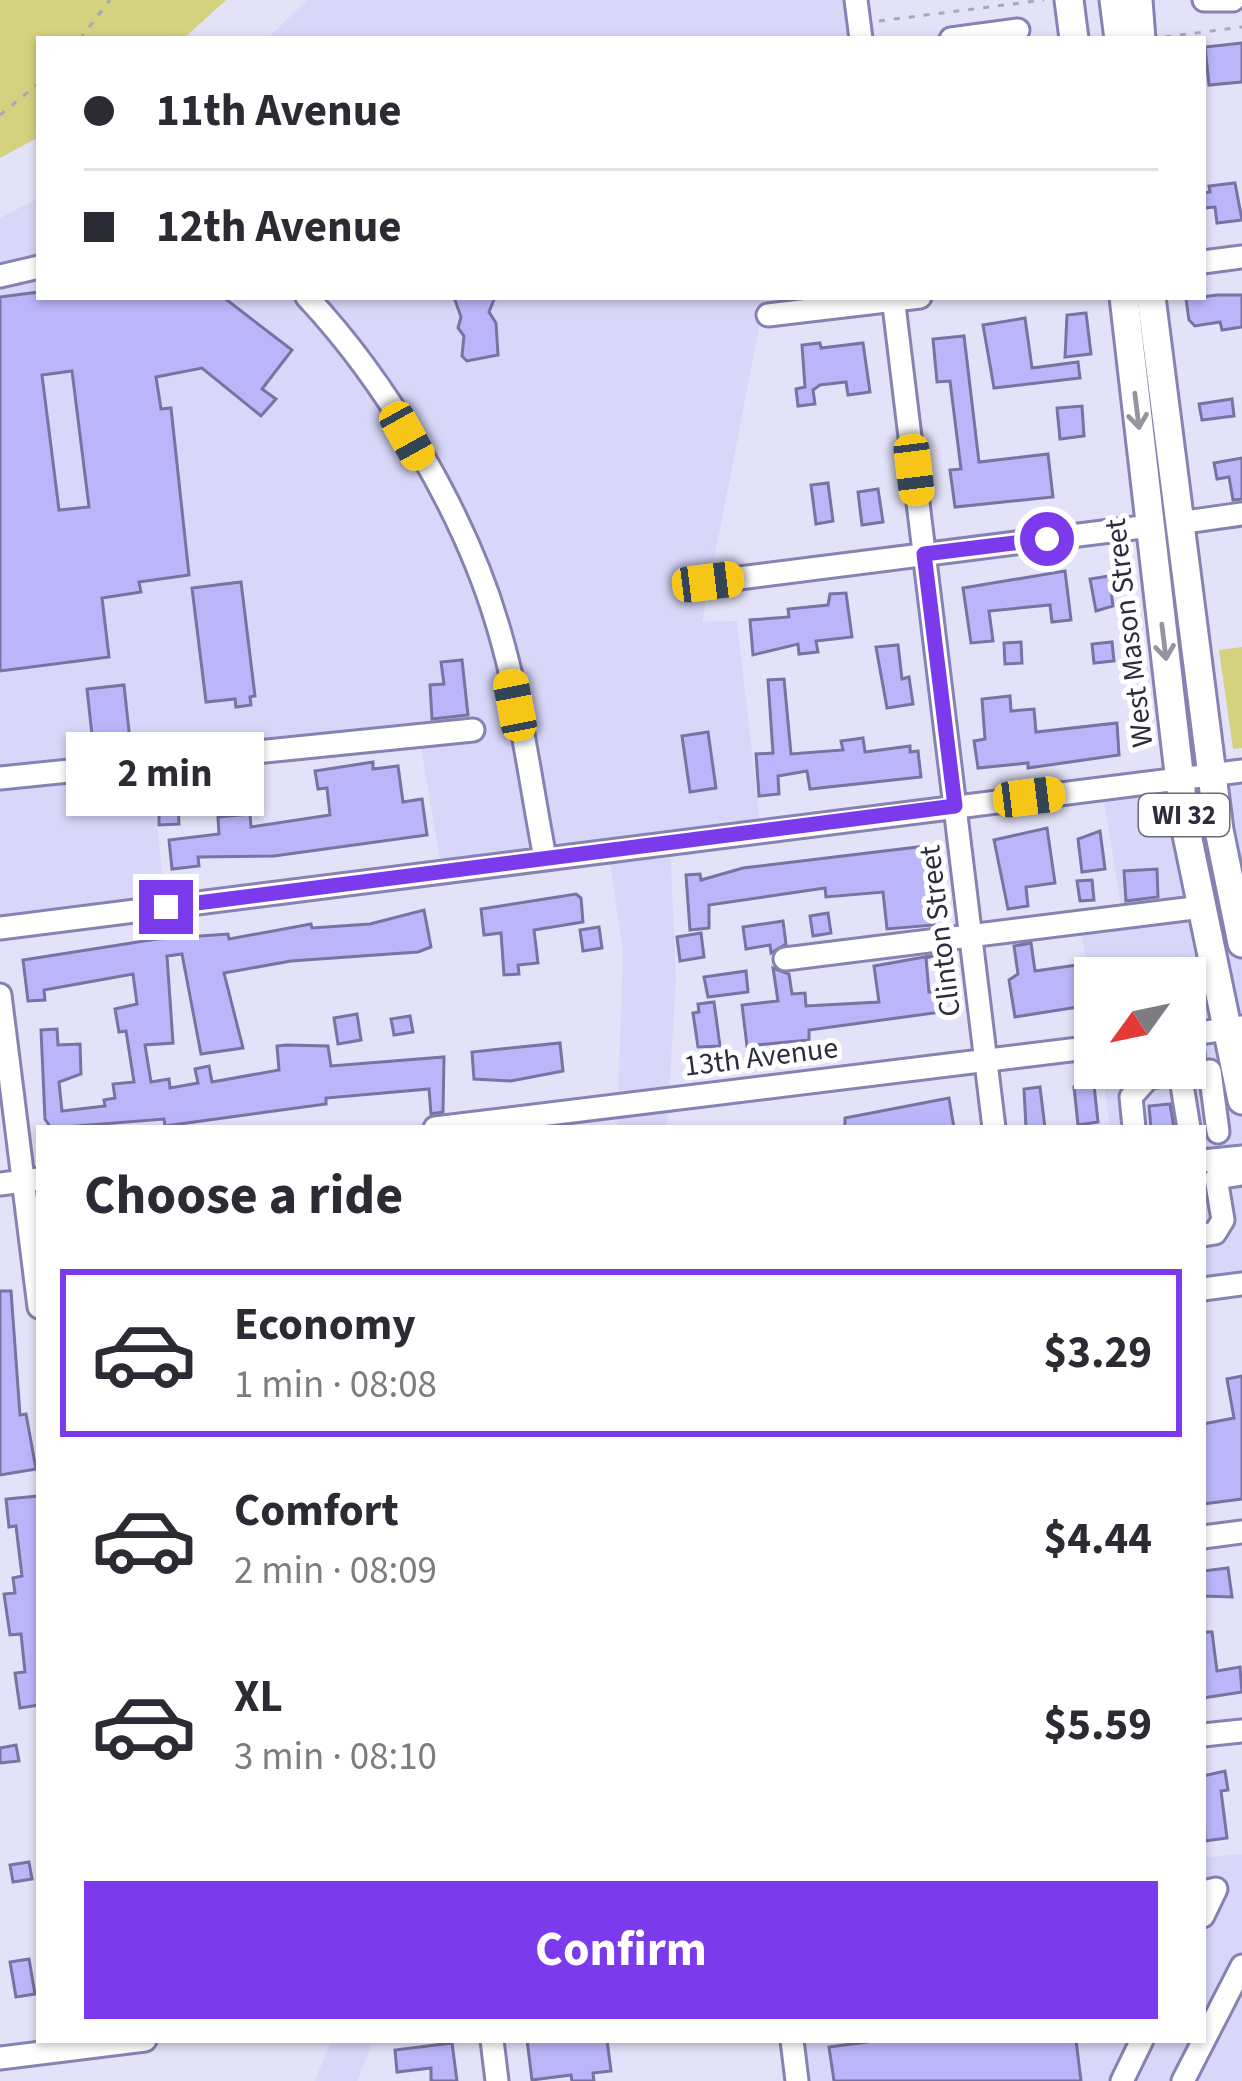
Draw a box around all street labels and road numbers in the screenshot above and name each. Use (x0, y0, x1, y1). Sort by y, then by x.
street label: West Mason Street (1094, 516, 1164, 750)
road number: WI 32 (1139, 794, 1229, 836)
street label: Clinton Street (908, 843, 972, 1019)
street label: 13th Avenue (682, 1026, 840, 1088)

